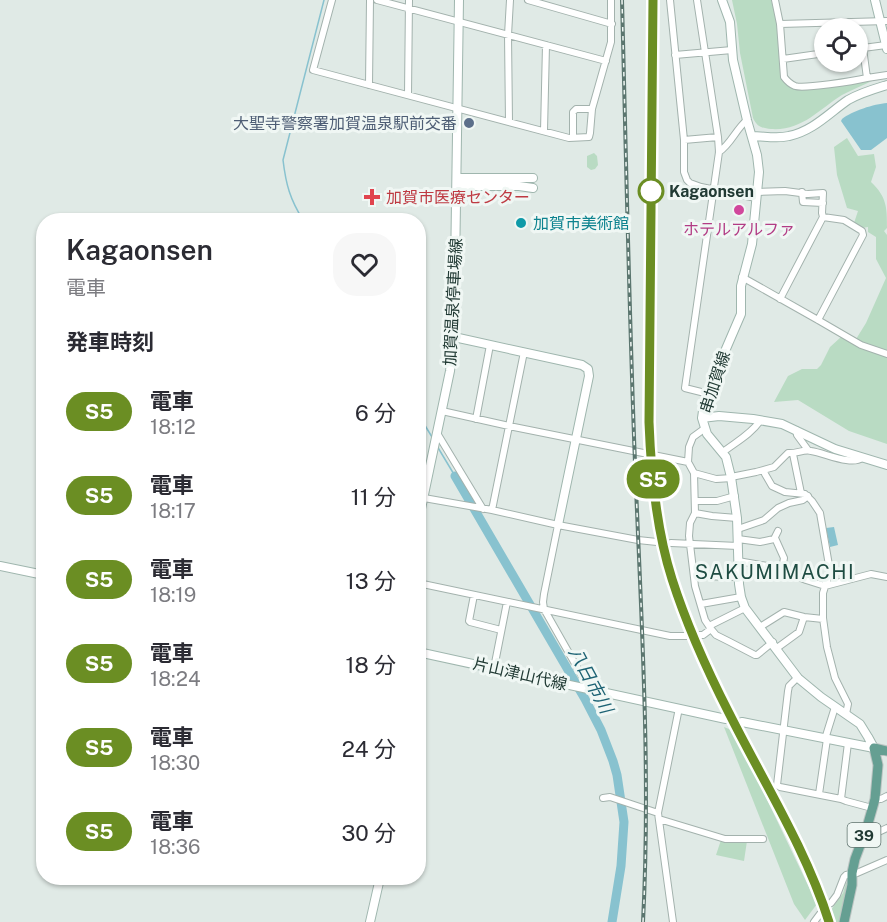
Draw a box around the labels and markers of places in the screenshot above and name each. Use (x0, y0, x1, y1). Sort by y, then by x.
place label: 大聖寺警察署加賀温泉駅前交番 (233, 114, 457, 133)
marker: 大聖寺警察署加賀温泉駅前交番 (462, 116, 476, 130)
marker: Kagaonsen (638, 178, 664, 204)
place label: Kagaonsen (669, 182, 754, 201)
marker: 加賀市医療センター (363, 188, 381, 206)
place label: 加賀市医療センター (386, 188, 530, 207)
marker: ホテルアルファ (732, 203, 746, 217)
place label: 加賀市美術館 (533, 214, 629, 233)
marker: 加賀市美術館 (514, 216, 528, 230)
place label: ホテルアルファ (683, 220, 795, 239)

